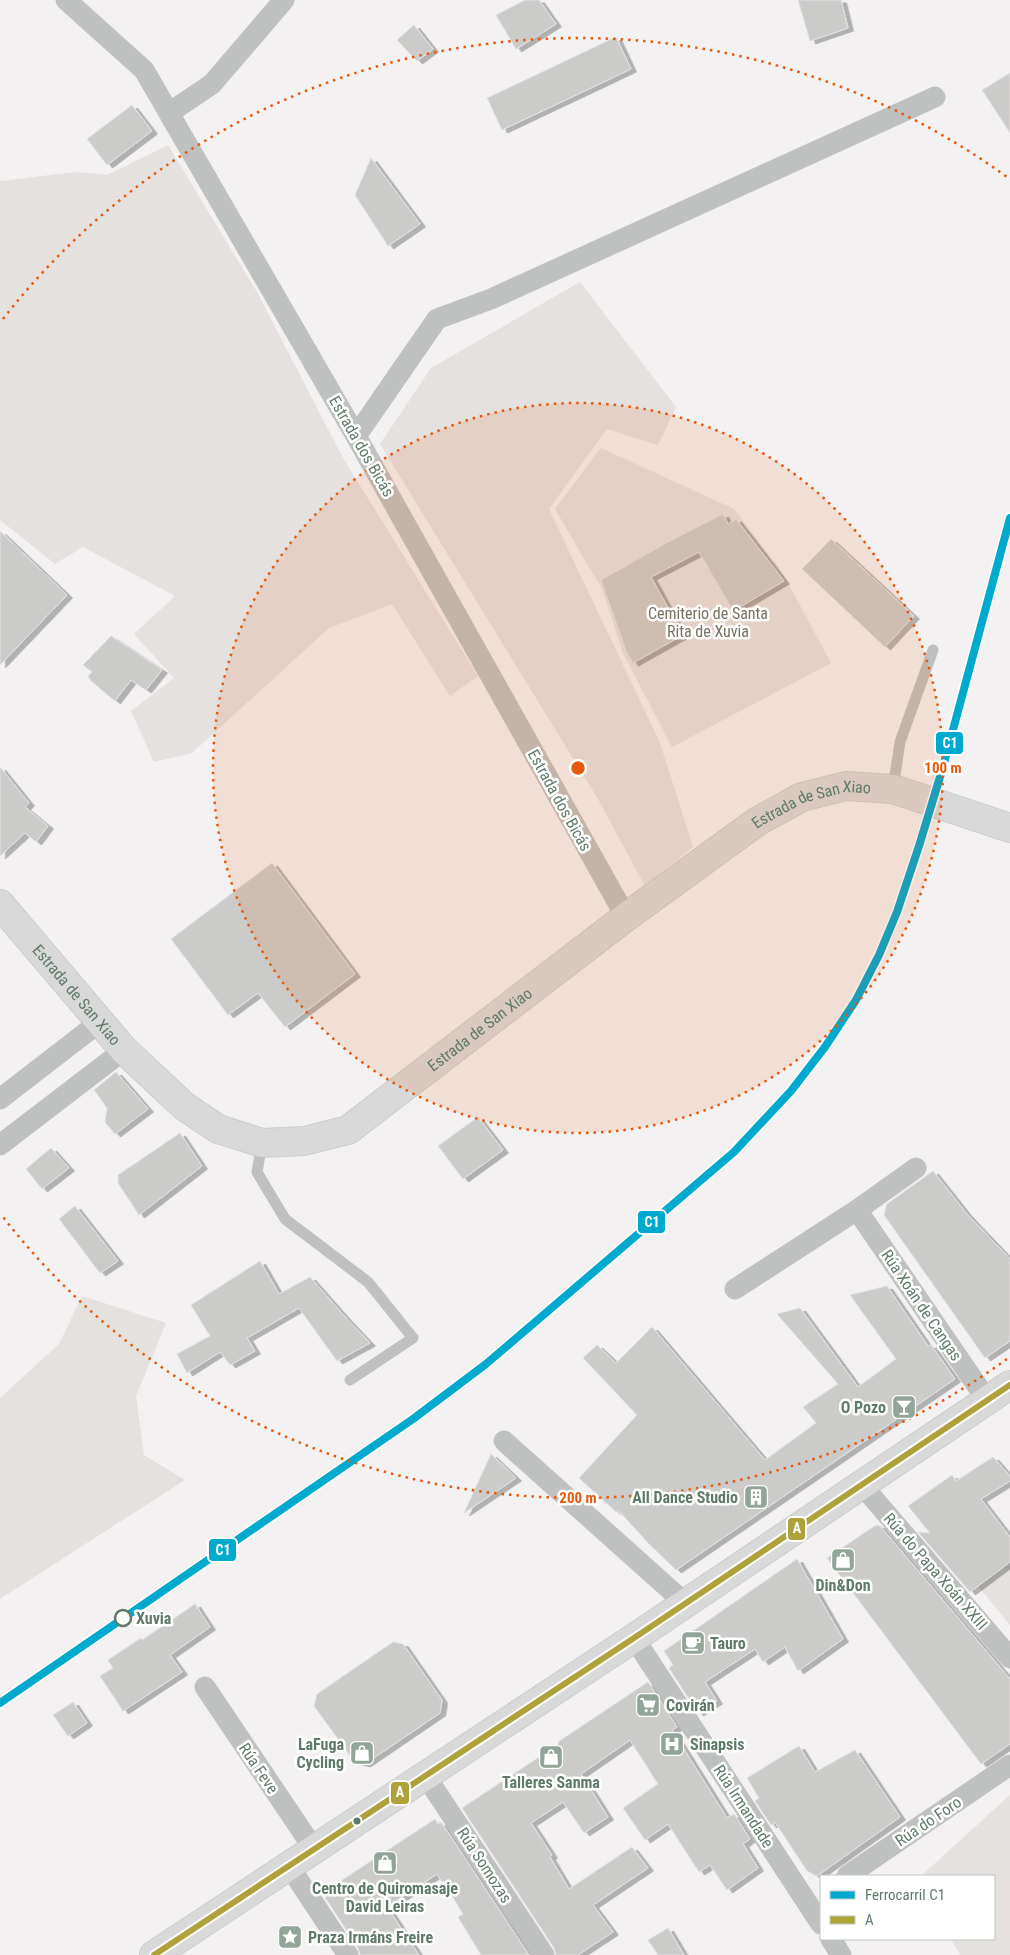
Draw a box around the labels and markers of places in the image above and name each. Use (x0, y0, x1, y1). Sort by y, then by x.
centre of rings (569, 759, 587, 777)
bar icon: O Pozo (891, 1394, 917, 1420)
place label: O Pozo (841, 1398, 886, 1417)
building icon: All Dance Studio (743, 1484, 769, 1510)
place label: All Dance Studio (632, 1488, 738, 1507)
shop icon: Din&Don (830, 1547, 856, 1573)
place label: Din&Don (815, 1576, 871, 1595)
marker: Xuvia (114, 1609, 132, 1627)
place label: Xuvia (136, 1609, 172, 1628)
cafe icon: Tauro (680, 1630, 706, 1656)
place label: Tauro (710, 1634, 746, 1653)
supermarket icon: Covirán (635, 1692, 661, 1718)
place label: Covirán (666, 1696, 715, 1715)
hospital icon: Sinapsis (659, 1731, 685, 1757)
place label: LaFuga Cycling (297, 1735, 344, 1772)
place label: Sinapsis (690, 1735, 745, 1754)
shop icon: LaFuga Cycling (349, 1740, 375, 1766)
shop icon: Talleres Sanma (538, 1744, 564, 1770)
place label: Talleres Sanma (502, 1773, 600, 1792)
unlabelled marker (352, 1816, 362, 1826)
shop icon: Centro de Quiromasaje David Leiras (372, 1850, 398, 1876)
place label: Centro de Quiromasaje David Leiras (312, 1879, 458, 1916)
place icon: Praza Irmáns Freire (277, 1924, 303, 1950)
place label: Praza Irmáns Freire (308, 1928, 433, 1947)

